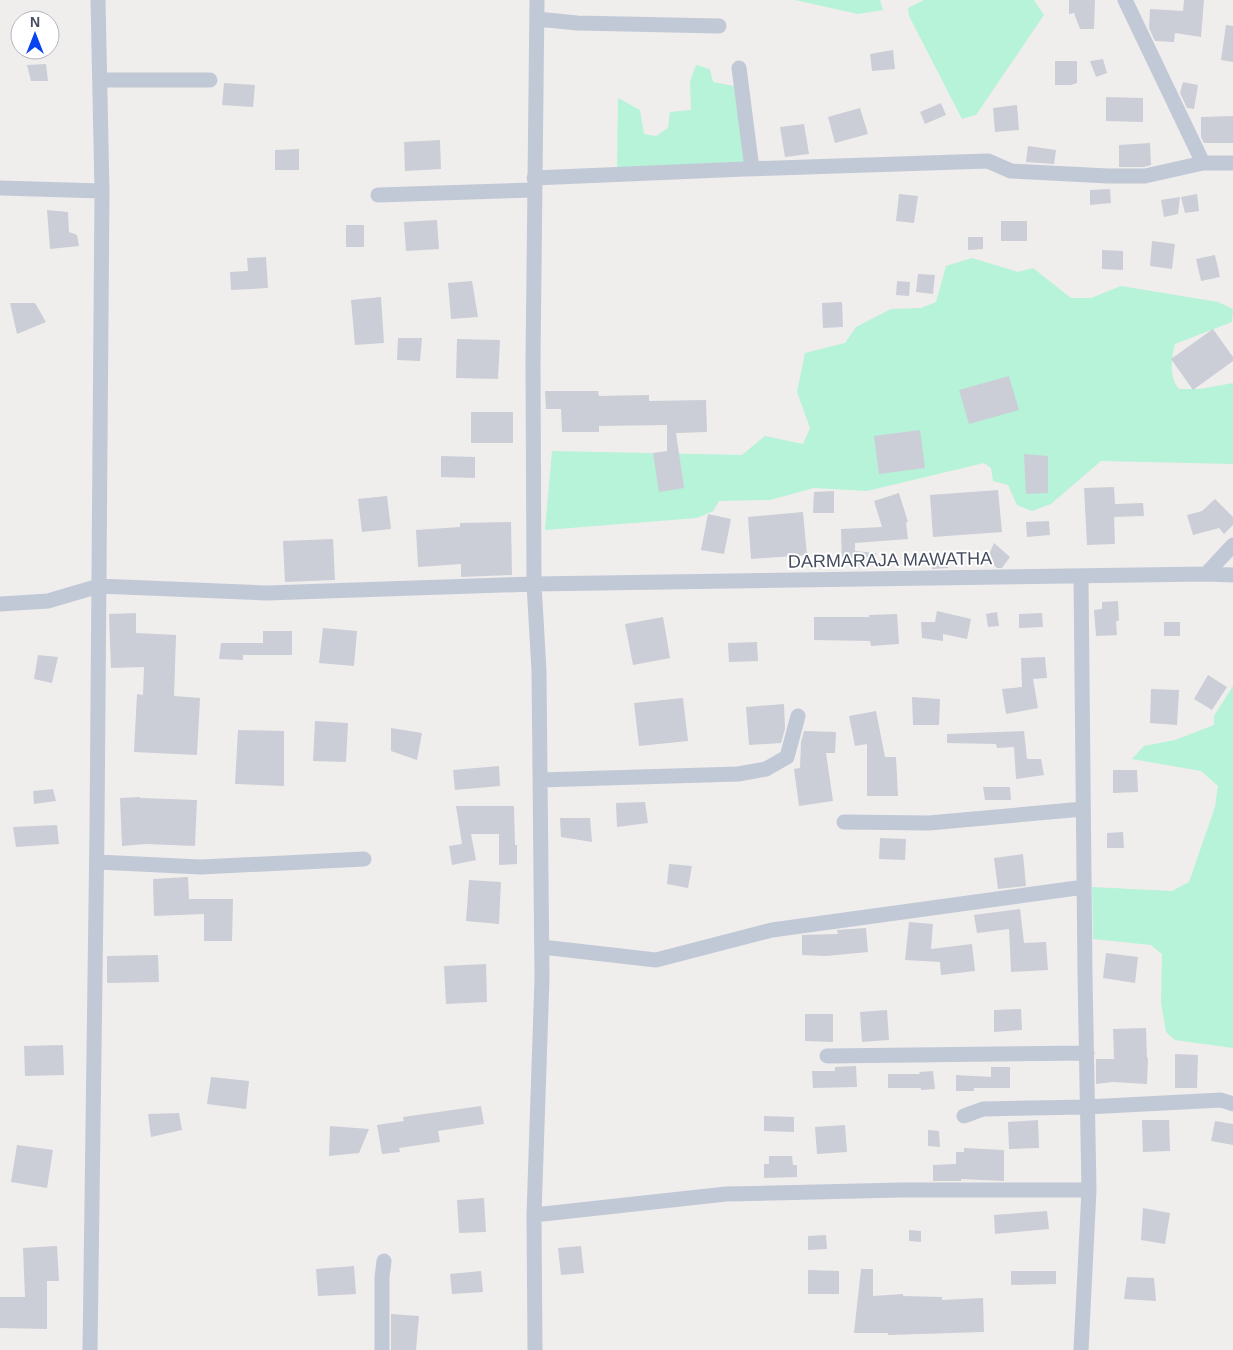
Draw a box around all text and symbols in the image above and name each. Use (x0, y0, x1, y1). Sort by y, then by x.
north arrow (10, 10, 60, 60)
text: N (30, 14, 40, 30)
street label: DARMARAJA MAWATHA (788, 548, 992, 572)

